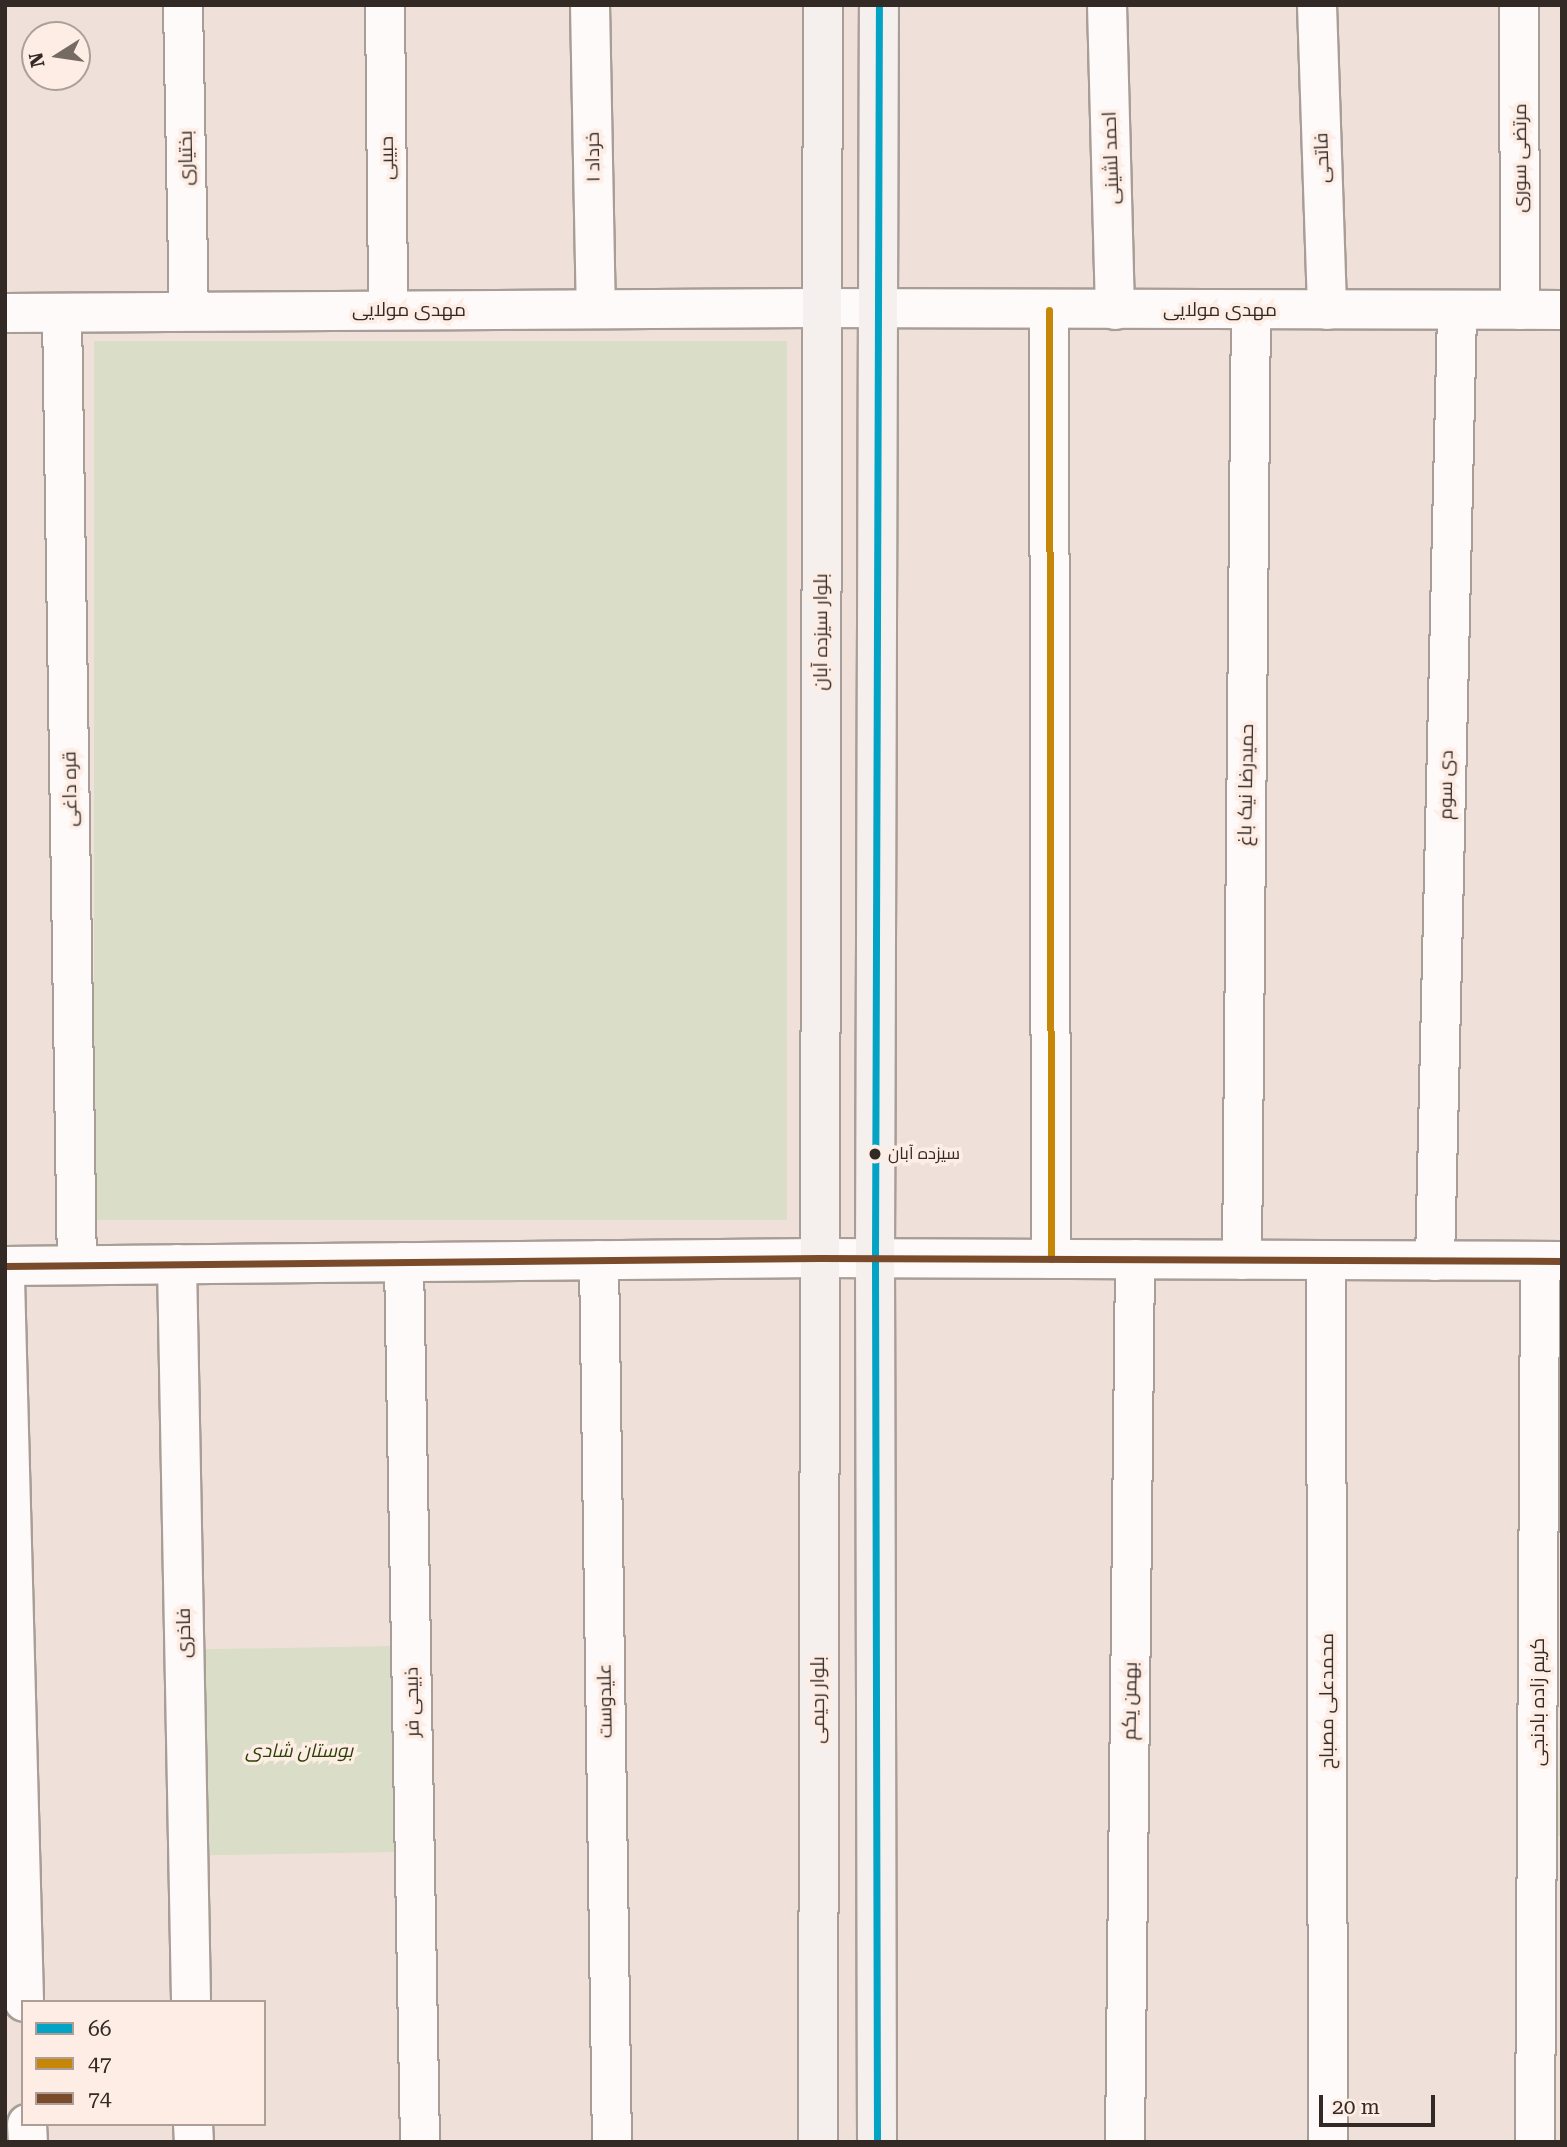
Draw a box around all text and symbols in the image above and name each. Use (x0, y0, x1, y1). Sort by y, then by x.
north arrow (21, 21, 91, 91)
text: N (24, 51, 50, 70)
street label: مرتضی سوری (1509, 103, 1531, 213)
street label: احمد لشینی (1098, 111, 1124, 205)
street label: بختیاری (174, 130, 198, 186)
street label: خرداد ۱ (581, 132, 605, 182)
street label: فاتحی (1310, 132, 1334, 184)
street label: حبیبی (375, 136, 399, 180)
street label: مهدی مولایی (352, 299, 466, 321)
street label: مهدی مولایی (1163, 299, 1277, 321)
street label: بلوار سیزده آبان (810, 573, 832, 691)
street label: حمیدرضا نیک باغ (1234, 724, 1258, 846)
street label: دی سوم (1434, 750, 1458, 820)
street label: قره داغی (58, 751, 82, 827)
place label: سیزده آبان (888, 1144, 960, 1164)
marker: سیزده آبان (868, 1147, 882, 1161)
street label: فاخری (172, 1608, 196, 1658)
street label: محمدعلی مصباح (1316, 1633, 1338, 1769)
street label: کریم زاده بادنجی (1527, 1638, 1549, 1766)
street label: بلوار رحیمی (807, 1656, 829, 1744)
street label: بهمن یکم (1118, 1661, 1142, 1741)
street label: علیدوست (593, 1664, 617, 1738)
street label: ذبیحی فر (400, 1667, 424, 1737)
park label: بوستان شادی (245, 1740, 353, 1762)
legend (21, 2000, 266, 2126)
text: 66 (88, 2017, 112, 2041)
text: 47 (88, 2052, 112, 2076)
scale bar (1322, 2080, 1438, 2124)
text: 74 (88, 2087, 112, 2111)
text: 20 m (1332, 2095, 1380, 2119)

